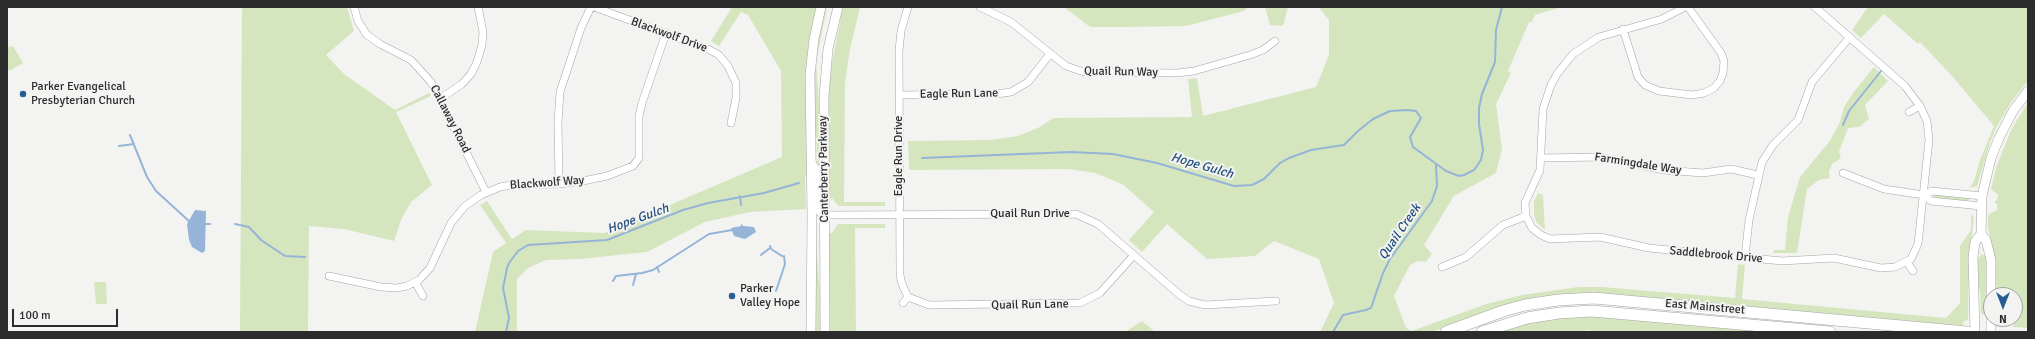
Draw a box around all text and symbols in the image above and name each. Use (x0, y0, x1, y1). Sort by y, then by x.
street label: Blackwolf Drive (629, 15, 709, 55)
street label: Quail Run Way (1084, 64, 1158, 80)
place label: Parker Evangelical Presbyterian Church (31, 80, 135, 108)
street label: Callaway Road (427, 83, 473, 155)
street label: Eagle Run Lane (920, 86, 998, 102)
marker: Parker Evangelical Presbyterian Church (18, 89, 28, 99)
street label: Canterberry Parkway (816, 115, 832, 223)
street label: Eagle Run Drive (892, 116, 906, 196)
water label: Hope Gulch (1169, 150, 1235, 182)
street label: Farmingdale Way (1593, 150, 1683, 178)
street label: Blackwolf Way (509, 173, 585, 193)
water label: Hope Gulch (605, 201, 671, 237)
water label: Quail Creek (1376, 201, 1424, 263)
street label: Quail Run Drive (990, 207, 1070, 221)
street label: Saddlebrook Drive (1669, 244, 1763, 266)
place label: Parker Valley Hope (740, 282, 800, 310)
north arrow (1983, 287, 2023, 327)
marker: Parker Valley Hope (727, 291, 737, 301)
street label: East Mainstreet (1664, 296, 1746, 318)
street label: Quail Run Lane (991, 297, 1069, 313)
scale bar (14, 301, 120, 327)
text: 100 m (19, 308, 51, 323)
text: N (1999, 312, 2007, 325)

